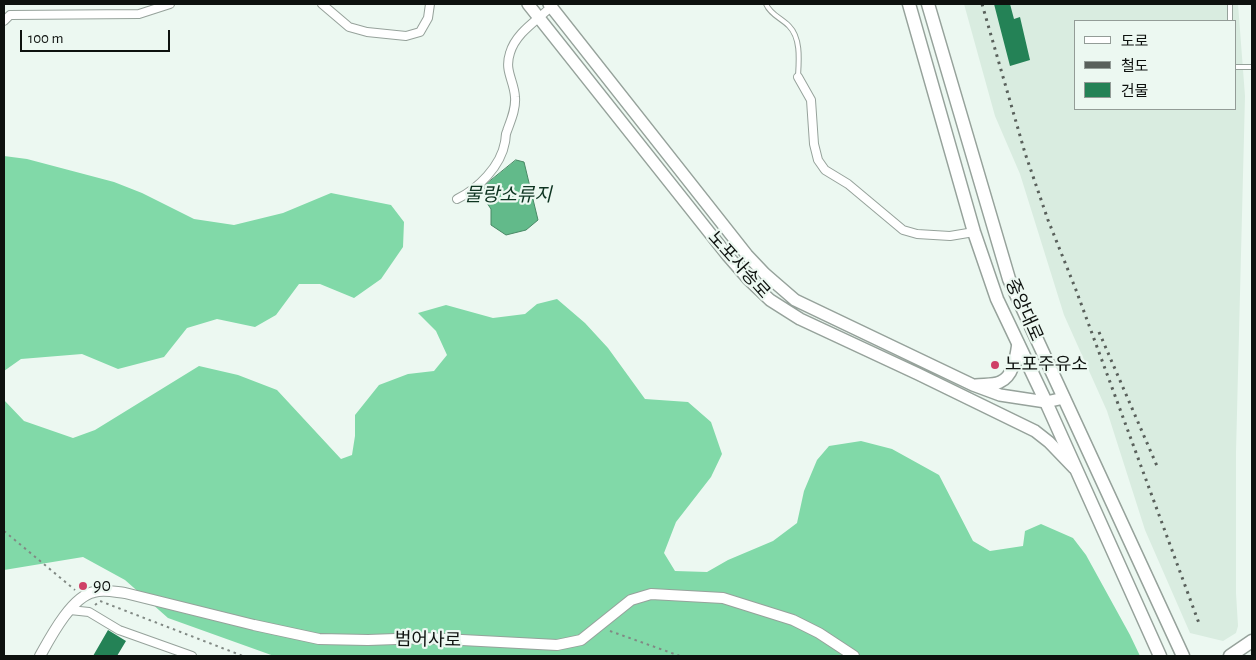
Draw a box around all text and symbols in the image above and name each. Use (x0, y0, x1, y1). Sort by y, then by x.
scale bar (22, 20, 172, 52)
legend (1074, 20, 1236, 110)
text: 100 m (28, 31, 63, 46)
text: 도로 (1121, 34, 1149, 49)
text: 철도 (1121, 59, 1149, 74)
text: 건물 (1121, 84, 1149, 99)
water label: 물랑소류지 (464, 184, 552, 206)
street label: 노포사송로 (703, 227, 775, 303)
street label: 중앙대로 (1001, 275, 1047, 345)
place label: 노포주유소 (1005, 354, 1088, 376)
marker: 노포주유소 (989, 359, 1001, 371)
place label: 90 (93, 575, 111, 597)
marker: 90 (77, 580, 89, 592)
street label: 범어사로 (395, 629, 461, 651)

